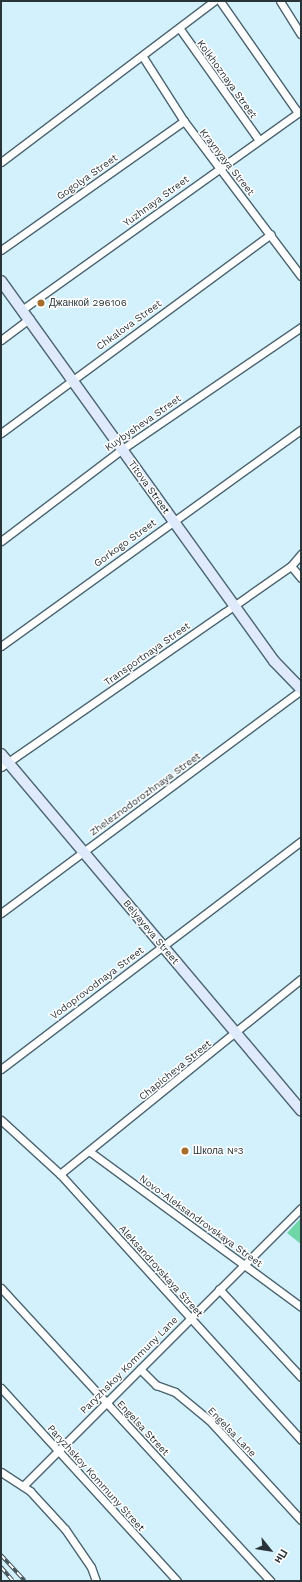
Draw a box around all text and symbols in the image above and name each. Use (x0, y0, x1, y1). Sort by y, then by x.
street label: Kolkhoznaya Street (194, 37, 260, 121)
street label: Kraynyaya Street (197, 126, 257, 198)
street label: Gogolya Street (54, 152, 120, 202)
street label: Yuzhnaya Street (121, 173, 191, 229)
place label: Джанкой 296106 (49, 297, 127, 309)
street label: Chkalova Street (94, 297, 164, 353)
marker: Джанкой 296106 (36, 298, 46, 308)
street label: Kuybysheva Street (103, 392, 183, 454)
street label: Titova Street (126, 458, 172, 516)
street label: Gorkogo Street (92, 517, 158, 569)
street label: Transportnaya Street (102, 620, 192, 688)
street label: Zheleznodorozhnaya Street (87, 750, 203, 838)
street label: Belyayeva Street (121, 897, 181, 967)
street label: Vodoprovodnaya Street (48, 944, 146, 1022)
street label: Chapicheva Street (137, 1037, 213, 1103)
place label: Школа №3 (193, 1145, 244, 1157)
marker: Школа №3 (180, 1146, 190, 1156)
street label: Novo-Aleksandrovskaya Street (137, 1172, 265, 1270)
street label: Aleksandrovskaya Street (116, 1222, 206, 1320)
street label: Paryzhskoy Kommuny Lane (78, 1314, 180, 1416)
street label: Engelsa Street (114, 1398, 172, 1458)
street label: Engelsa Lane (205, 1405, 259, 1459)
street label: Paryzhskoy Kommuny Street (45, 1422, 147, 1534)
north arrow (250, 1530, 290, 1570)
text: Пн (272, 1547, 290, 1566)

